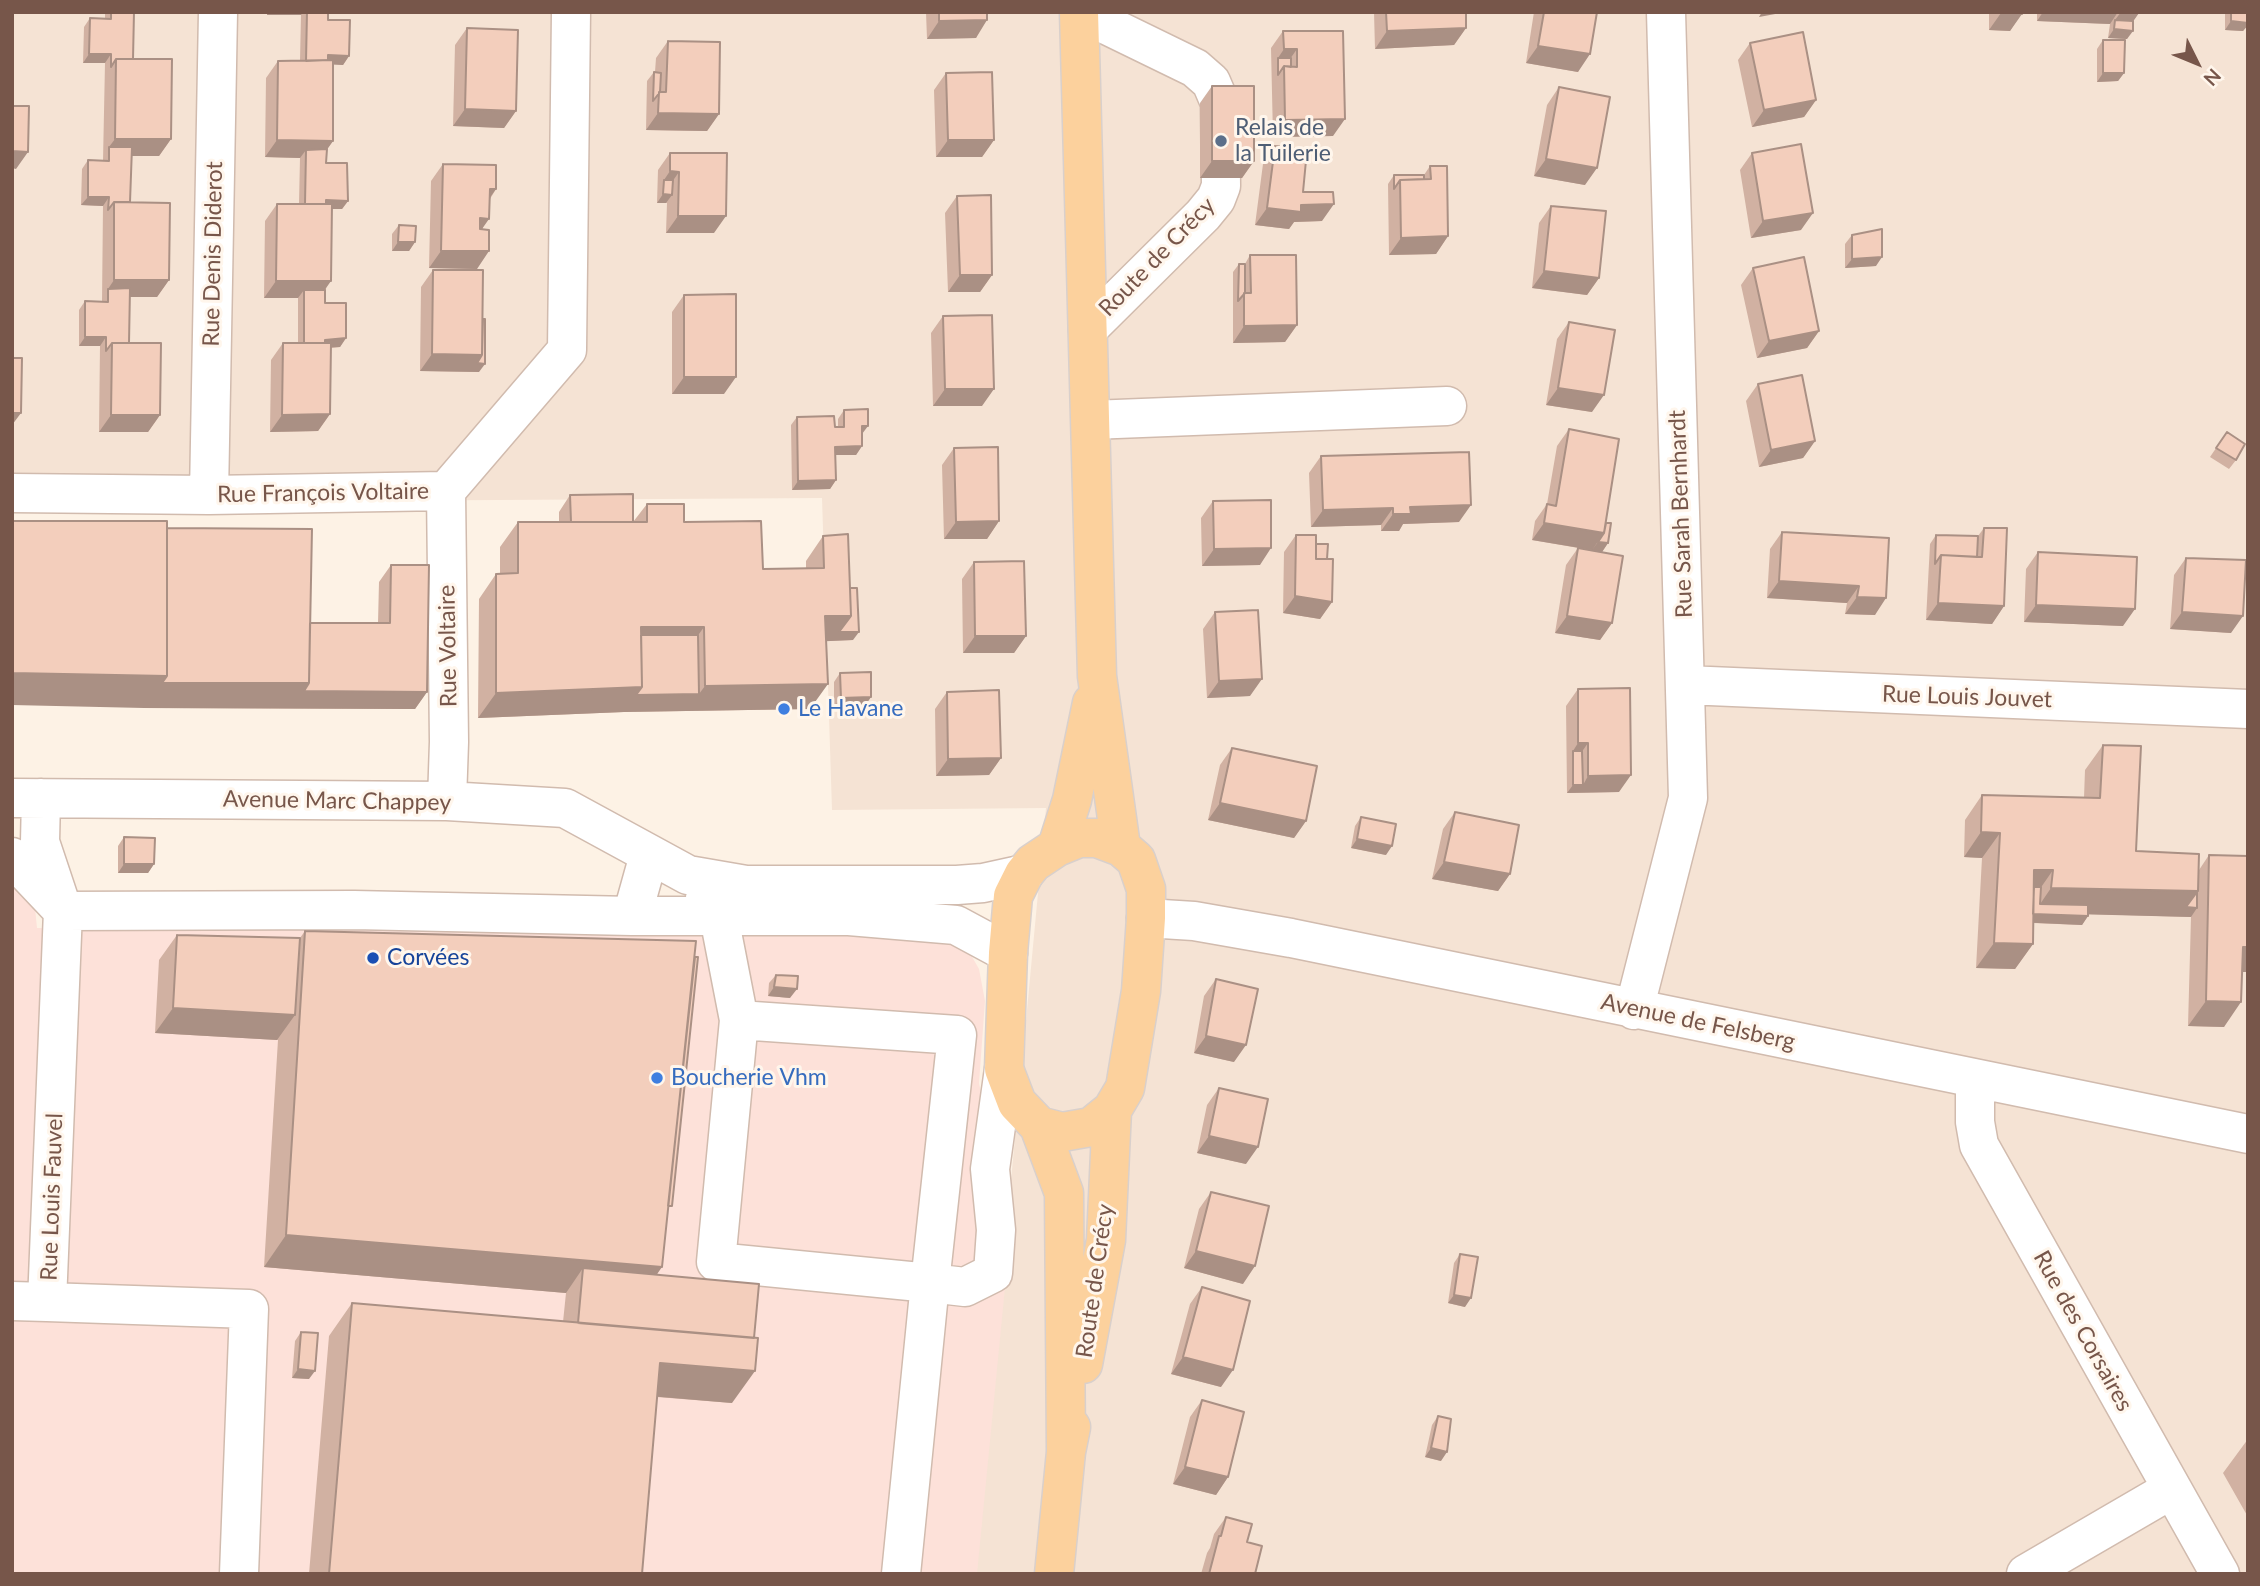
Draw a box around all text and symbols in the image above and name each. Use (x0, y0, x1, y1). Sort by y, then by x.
north arrow (2162, 28, 2232, 98)
text: N (2199, 64, 2226, 91)
place label: Relais de la Tuilerie (1235, 114, 1331, 168)
marker: Relais de la Tuilerie (1213, 133, 1229, 149)
street label: Rue Denis Diderot (198, 161, 228, 347)
street label: Route de Crécy (1093, 192, 1221, 322)
street label: Rue Sarah Bernhardt (1664, 409, 1698, 619)
street label: Rue François Voltaire (217, 477, 429, 509)
street label: Rue Voltaire (433, 585, 463, 707)
street label: Rue Louis Jouvet (1882, 680, 2052, 714)
place label: Le Havane (798, 695, 903, 723)
marker: Le Havane (776, 701, 792, 717)
street label: Avenue Marc Chappey (223, 785, 451, 817)
place label: Corvées (387, 944, 469, 972)
marker: Corvées (365, 950, 381, 966)
street label: Avenue de Felsberg (1599, 988, 1797, 1056)
place label: Boucherie Vhm (671, 1064, 827, 1092)
marker: Boucherie Vhm (649, 1070, 665, 1086)
street label: Rue Louis Fauvel (35, 1113, 69, 1281)
street label: Route de Crécy (1071, 1202, 1119, 1360)
street label: Rue des Corsaires (2028, 1246, 2138, 1416)

